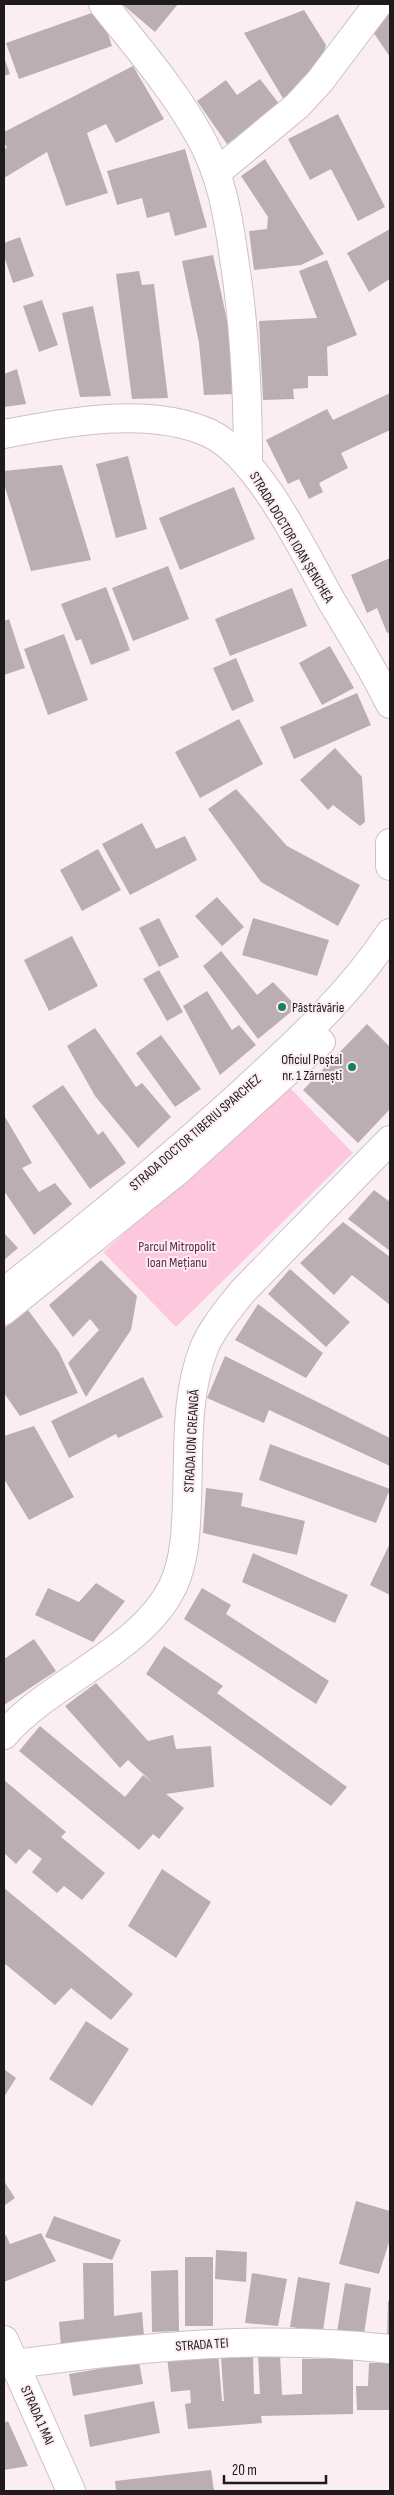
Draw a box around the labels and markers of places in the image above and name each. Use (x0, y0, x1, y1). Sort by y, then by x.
place label: Păstrăvărie (292, 999, 344, 1016)
marker: Păstrăvărie (276, 1001, 288, 1013)
place label: Oficiul Poștal nr. 1 Zărnești (281, 1051, 342, 1084)
marker: Oficiul Poștal nr. 1 Zărnești (346, 1061, 358, 1073)

